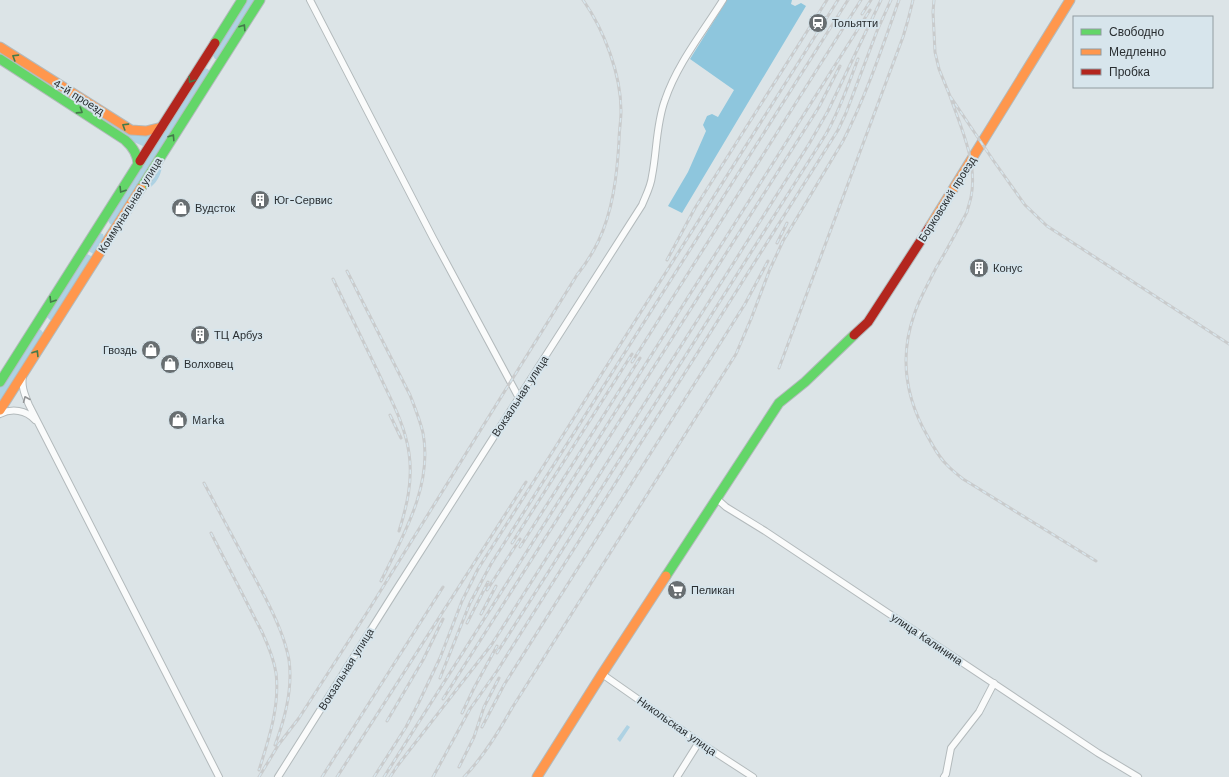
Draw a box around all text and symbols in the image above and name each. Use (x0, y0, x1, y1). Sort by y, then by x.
station icon: Тольятти (807, 12, 829, 34)
legend (1073, 16, 1213, 88)
place label: Тольятти (832, 17, 878, 30)
one-way arrow (238, 25, 245, 32)
text: Свободно (1109, 25, 1164, 39)
text: Медленно (1109, 45, 1166, 59)
one-way arrow (12, 54, 19, 62)
text: Пробка (1109, 65, 1150, 79)
one-way arrow (188, 76, 196, 83)
street label: 4-й проезд (51, 77, 107, 118)
one-way arrow (76, 106, 83, 113)
one-way arrow (122, 123, 129, 131)
one-way arrow (168, 134, 175, 141)
street label: Борковский проезд (916, 154, 979, 244)
street label: Коммунальная улица (96, 155, 165, 255)
one-way arrow (119, 186, 126, 193)
building icon: Юг-Сервис (249, 189, 271, 211)
place label: Юг-Сервис (274, 194, 333, 207)
shop icon: Вудсток (170, 197, 192, 219)
place label: Вудсток (195, 202, 235, 215)
building icon: Конус (968, 257, 990, 279)
place label: Конус (993, 262, 1023, 275)
one-way arrow (49, 296, 57, 303)
building icon: ТЦ Арбуз (189, 324, 211, 346)
place label: ТЦ Арбуз (214, 329, 263, 342)
shop icon: Гвоздь (140, 339, 162, 361)
place label: Гвоздь (103, 344, 137, 357)
one-way arrow (31, 350, 38, 357)
shop icon: Волховец (159, 353, 181, 375)
street label: Вокзальная улица (489, 353, 552, 439)
place label: Волховец (184, 358, 234, 371)
one-way arrow (23, 396, 31, 403)
shop icon: Marka (167, 409, 189, 431)
place label: Marka (192, 414, 224, 427)
supermarket icon: Пеликан (666, 579, 688, 601)
place label: Пеликан (691, 584, 734, 597)
street label: улица Калинина (888, 611, 966, 669)
street label: Вокзальная улица (316, 625, 377, 713)
street label: Никольская улица (635, 694, 720, 759)

